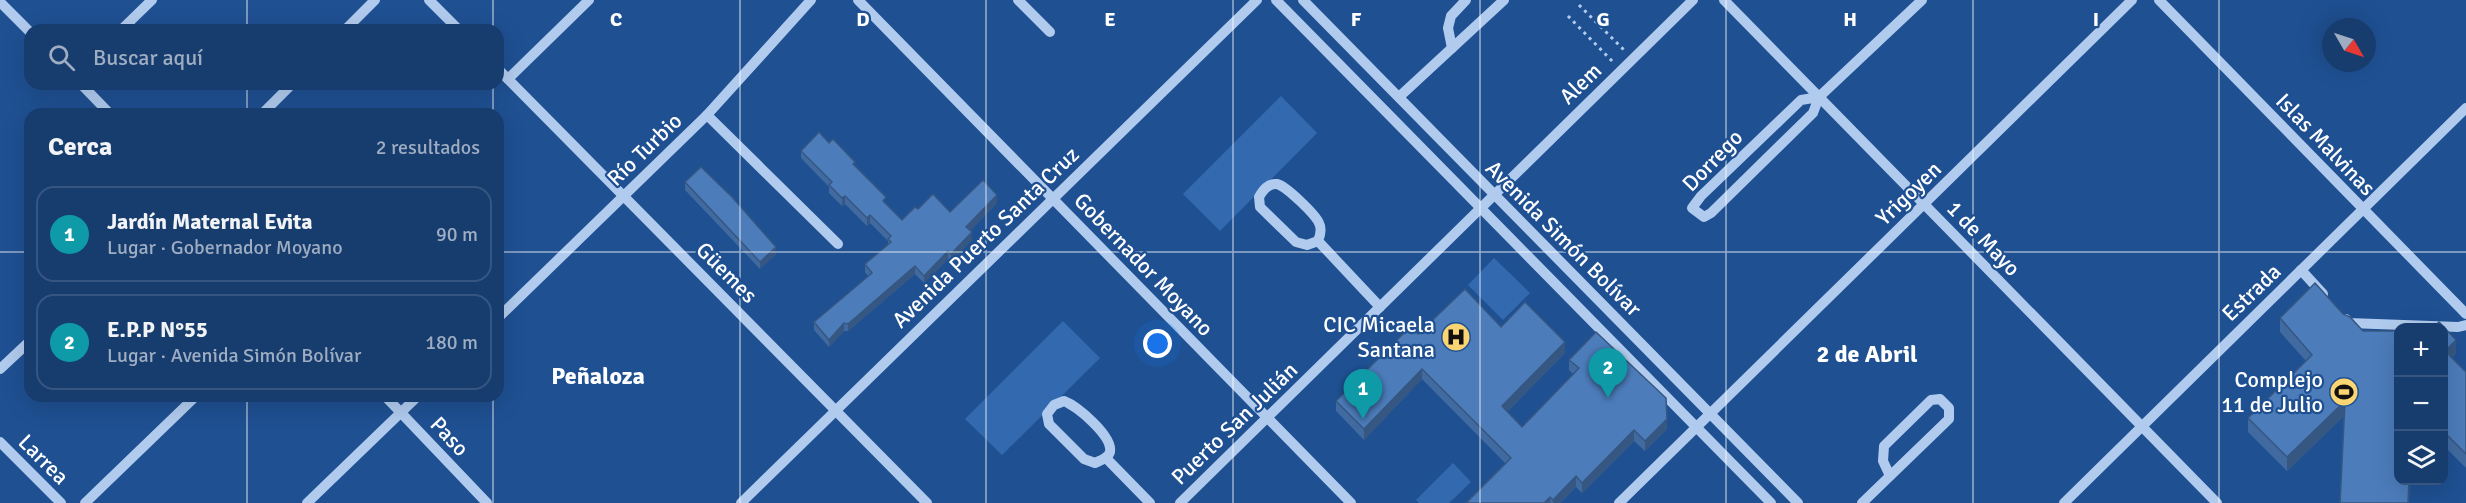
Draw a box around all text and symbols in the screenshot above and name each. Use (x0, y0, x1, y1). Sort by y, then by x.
text: C (610, 7, 622, 32)
text: D (856, 7, 870, 32)
text: E (1104, 7, 1116, 32)
text: F (1351, 7, 1362, 32)
text: G (1596, 7, 1610, 32)
text: H (1843, 7, 1857, 32)
text: I (2093, 7, 2099, 32)
north arrow (2322, 18, 2376, 72)
search box (24, 24, 504, 90)
icon: search (45, 41, 78, 74)
text: Buscar aquí (93, 44, 203, 71)
street label: Alem (1554, 57, 1607, 110)
street label: Islas Malvinas (2270, 88, 2381, 201)
street label: Río Turbio (601, 107, 687, 192)
street label: Dorrego (1676, 124, 1748, 197)
text: Cerca (48, 131, 112, 163)
text: 2 resultados (376, 135, 480, 160)
street label: Avenida Puerto Santa Cruz (886, 141, 1085, 334)
street label: Avenida Simón Bolívar (1480, 155, 1647, 322)
street label: Yrigoyen (1870, 156, 1947, 231)
street label: Gobernador Moyano (1068, 187, 1219, 342)
street label: 1 de Mayo (1941, 195, 2026, 282)
text: Jardín Maternal Evita (107, 208, 312, 235)
text: 1 (64, 222, 75, 247)
text: 90 m (436, 222, 478, 247)
text: Lugar · Gobernador Moyano (107, 235, 343, 260)
street label: Güemes (690, 236, 763, 309)
street label: Estrada (2216, 258, 2286, 327)
place label: CIC Micaela Santana (1323, 311, 1435, 363)
text: E.P.P N°55 (107, 316, 208, 343)
hospital icon: CIC Micaela Santana (1440, 321, 1472, 353)
map controls (2394, 323, 2448, 485)
button: + (2394, 323, 2448, 377)
your location (1143, 329, 1172, 358)
text: 2 (64, 330, 75, 355)
text: 180 m (425, 330, 478, 355)
district label: 2 de Abril (1816, 339, 1918, 369)
text: Lugar · Avenida Simón Bolívar (107, 343, 361, 368)
pin: 2 (1588, 348, 1628, 398)
street label: Puerto San Julián (1166, 356, 1303, 490)
district label: Peñaloza (551, 361, 645, 391)
place label: Complejo 11 de Julio (2221, 366, 2323, 418)
pin: 1 (1344, 370, 1382, 419)
sports icon: Complejo 11 de Julio (2328, 376, 2360, 408)
button: − (2394, 377, 2448, 431)
street label: Paso (425, 411, 475, 462)
street label: Larrea (13, 428, 75, 490)
button: layers (2394, 431, 2448, 485)

